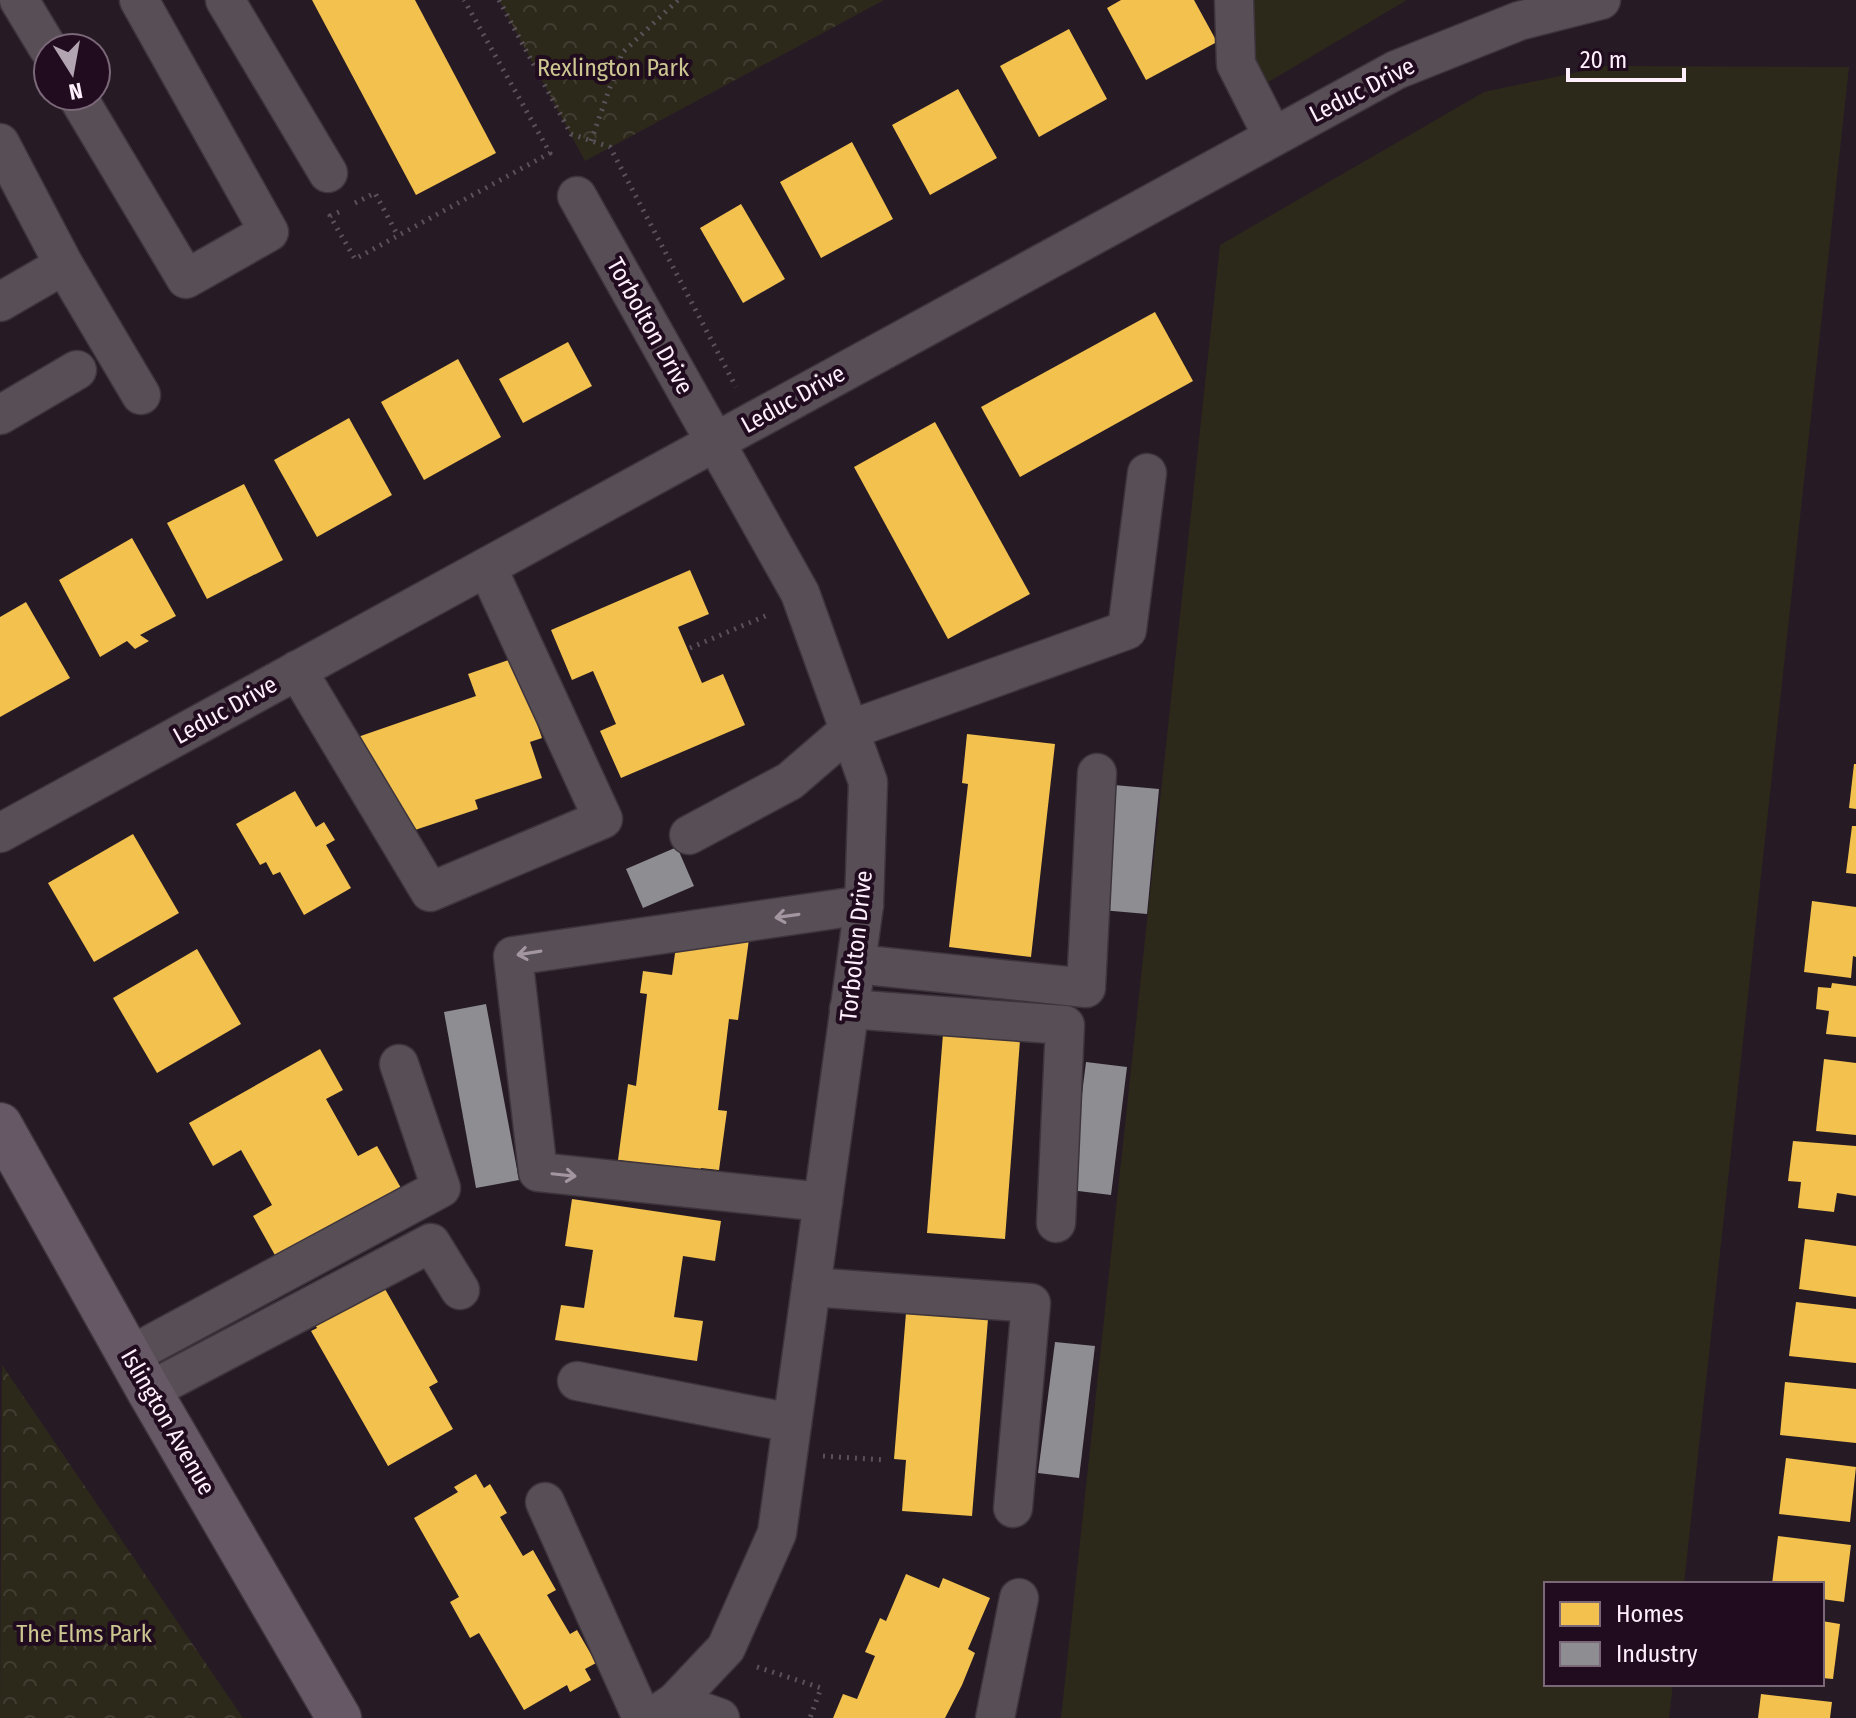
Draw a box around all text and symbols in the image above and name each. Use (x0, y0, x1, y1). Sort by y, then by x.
north arrow (32, 32, 112, 112)
scale bar (1568, 32, 1684, 82)
text: 20 m (1580, 46, 1627, 74)
street label: Leduc Drive (1305, 52, 1419, 128)
park label: Rexlington Park (537, 54, 690, 82)
text: N (67, 77, 85, 106)
street label: Torbolton Drive (601, 253, 699, 399)
street label: Leduc Drive (736, 359, 850, 439)
street label: Leduc Drive (168, 670, 282, 750)
street label: Torbolton Drive (834, 869, 878, 1023)
one-way arrow (774, 909, 800, 924)
one-way arrow (517, 947, 542, 962)
one-way arrow (550, 1167, 577, 1182)
street label: Islington Avenue (115, 1344, 221, 1500)
legend (1544, 1582, 1824, 1686)
text: Homes (1616, 1600, 1684, 1628)
park label: The Elms Park (16, 1620, 153, 1648)
text: Industry (1616, 1640, 1698, 1668)

